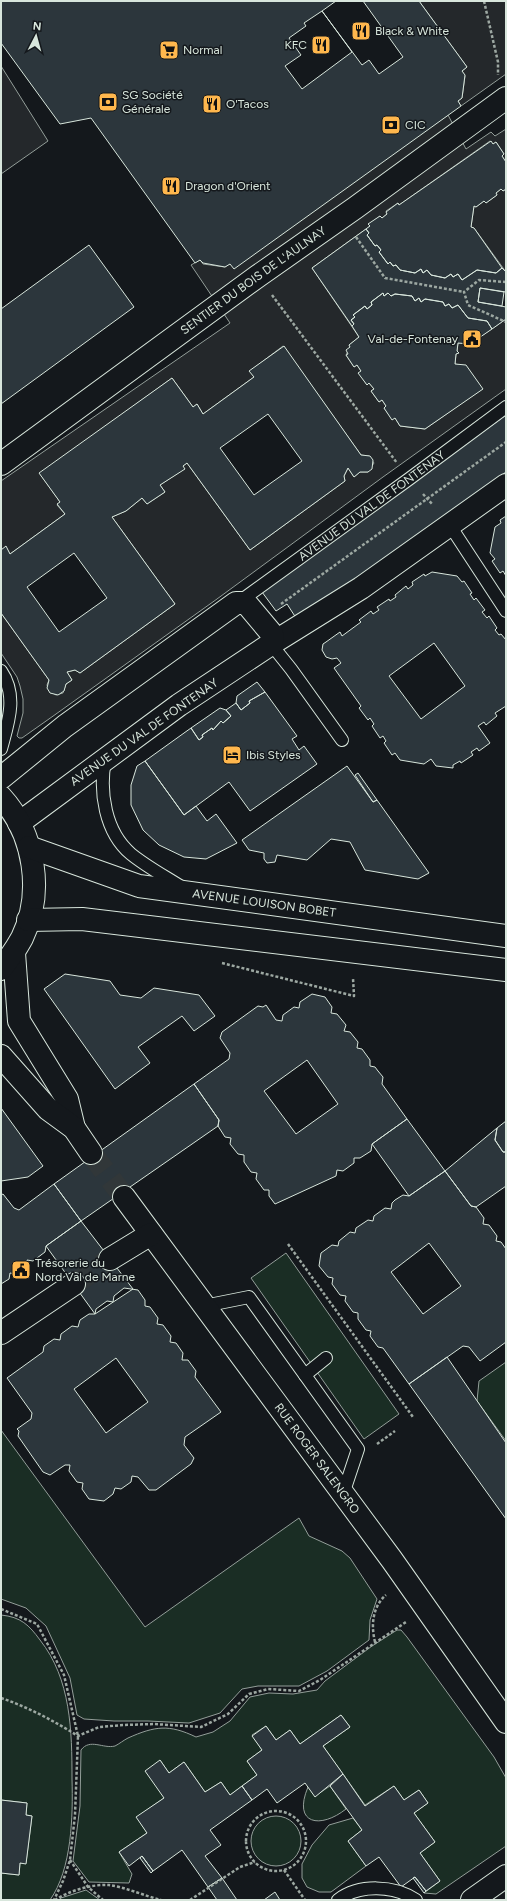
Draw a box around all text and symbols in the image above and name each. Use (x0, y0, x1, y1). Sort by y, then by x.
north arrow (16, 16, 56, 56)
text: N (32, 20, 42, 33)
restaurant icon: Black & White (350, 20, 372, 42)
place label: Black & White (375, 24, 450, 38)
restaurant icon: KFC (310, 34, 332, 56)
place label: KFC (285, 38, 307, 52)
supermarket icon: Normal (158, 39, 180, 61)
place label: Normal (183, 43, 222, 57)
place label: SG Société Générale (122, 88, 183, 116)
bank icon: SG Société Générale (97, 91, 119, 113)
restaurant icon: O'Tacos (201, 93, 223, 115)
place label: O'Tacos (226, 97, 269, 111)
bank icon: CIC (380, 114, 402, 136)
place label: CIC (405, 118, 426, 132)
restaurant icon: Dragon d'Orient (160, 175, 182, 197)
place label: Dragon d'Orient (185, 179, 271, 193)
street label: SENTIER DU BOIS DE L'AULNAY (178, 223, 329, 337)
public building icon: Val-de-Fontenay (461, 328, 483, 350)
place label: Val-de-Fontenay (368, 332, 459, 346)
street label: AVENUE DU VAL DE FONTENAY (296, 447, 448, 564)
street label: AVENUE DU VAL DE FONTENAY (67, 675, 221, 789)
hotel icon: Ibis Styles (221, 744, 243, 766)
place label: Ibis Styles (246, 748, 301, 762)
street label: AVENUE LOUISON BOBET (192, 886, 337, 920)
place label: Trésorerie du Nord Val de Marne (35, 1256, 135, 1284)
public building icon: Trésorerie du Nord Val de Marne (10, 1259, 32, 1281)
street label: RUE ROGER SALENGRO (272, 1401, 362, 1516)

